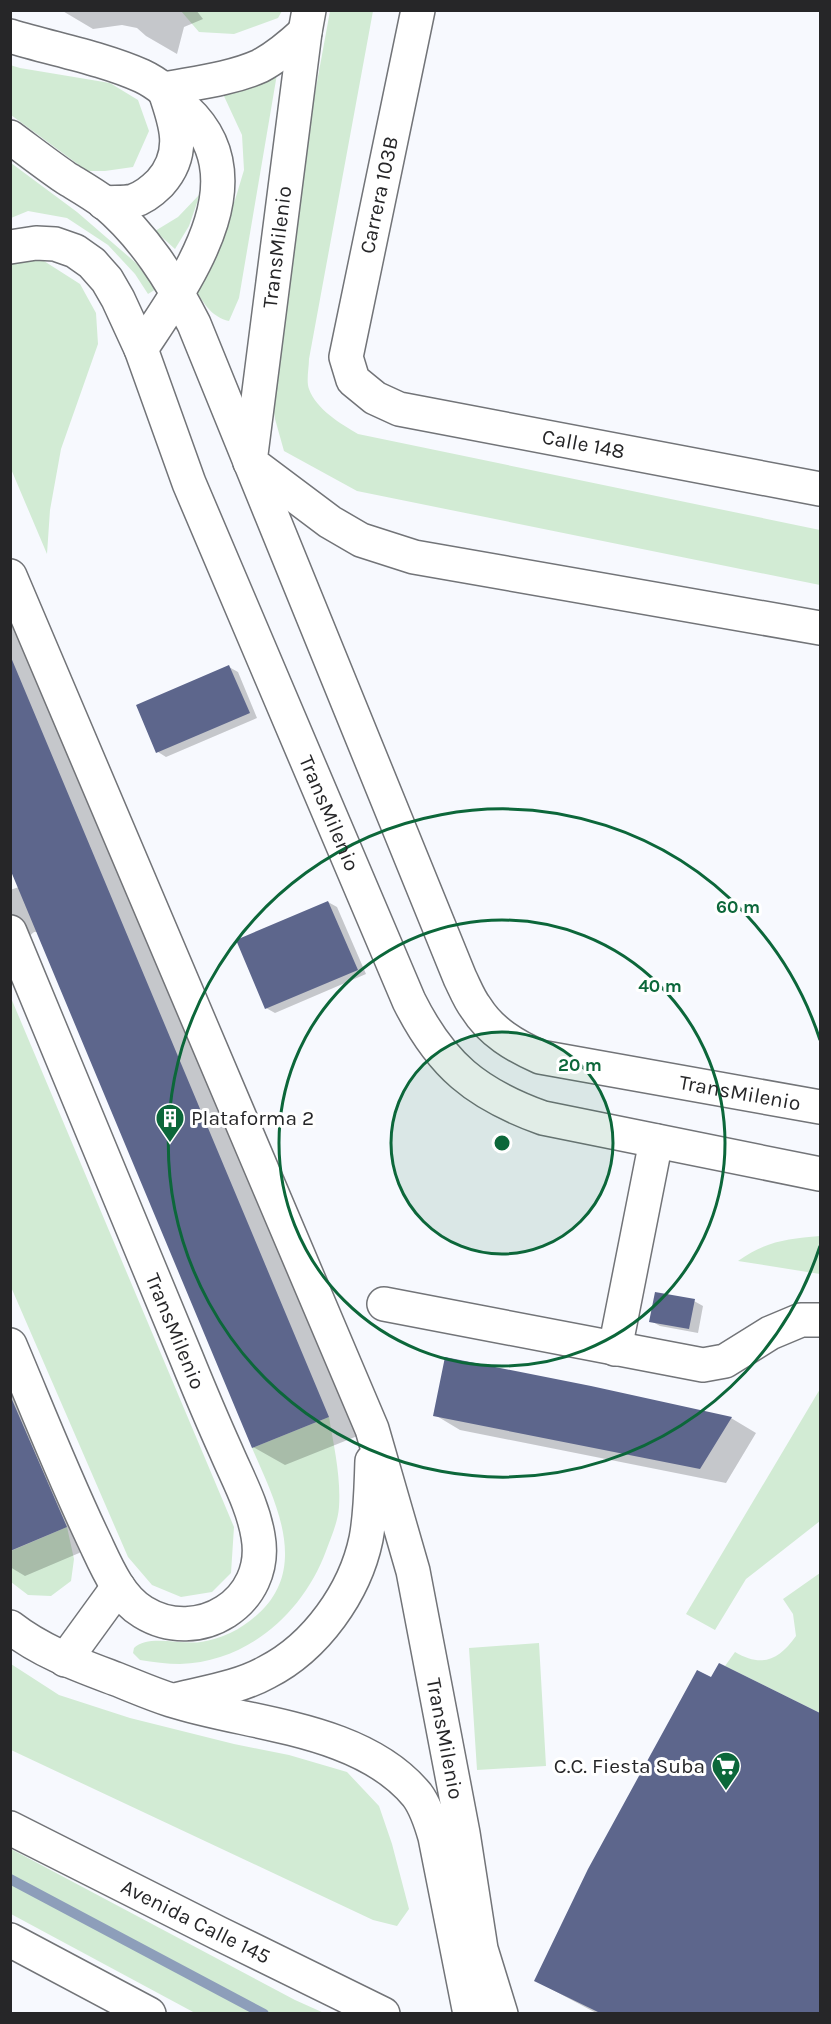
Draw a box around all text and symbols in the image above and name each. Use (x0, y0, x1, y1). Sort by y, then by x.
street label: Carrera 103B (355, 134, 403, 256)
street label: TransMilenio (258, 185, 296, 309)
street label: Calle 148 (540, 424, 627, 464)
street label: TransMilenio (294, 752, 364, 874)
text: 60 m (716, 896, 760, 918)
text: 40 m (638, 975, 682, 997)
text: 20 m (558, 1054, 602, 1076)
street label: TransMilenio (677, 1070, 803, 1115)
building icon: Plataforma 2 (154, 1102, 186, 1144)
place label: Plataforma 2 (191, 1106, 314, 1130)
centre of rings (492, 1133, 512, 1153)
street label: TransMilenio (141, 1270, 210, 1393)
street label: TransMilenio (422, 1676, 468, 1801)
supermarket icon: C.C. Fiesta Suba (710, 1750, 742, 1792)
place label: C.C. Fiesta Suba (554, 1754, 705, 1778)
street label: Avenida Calle 145 (117, 1874, 274, 1969)

